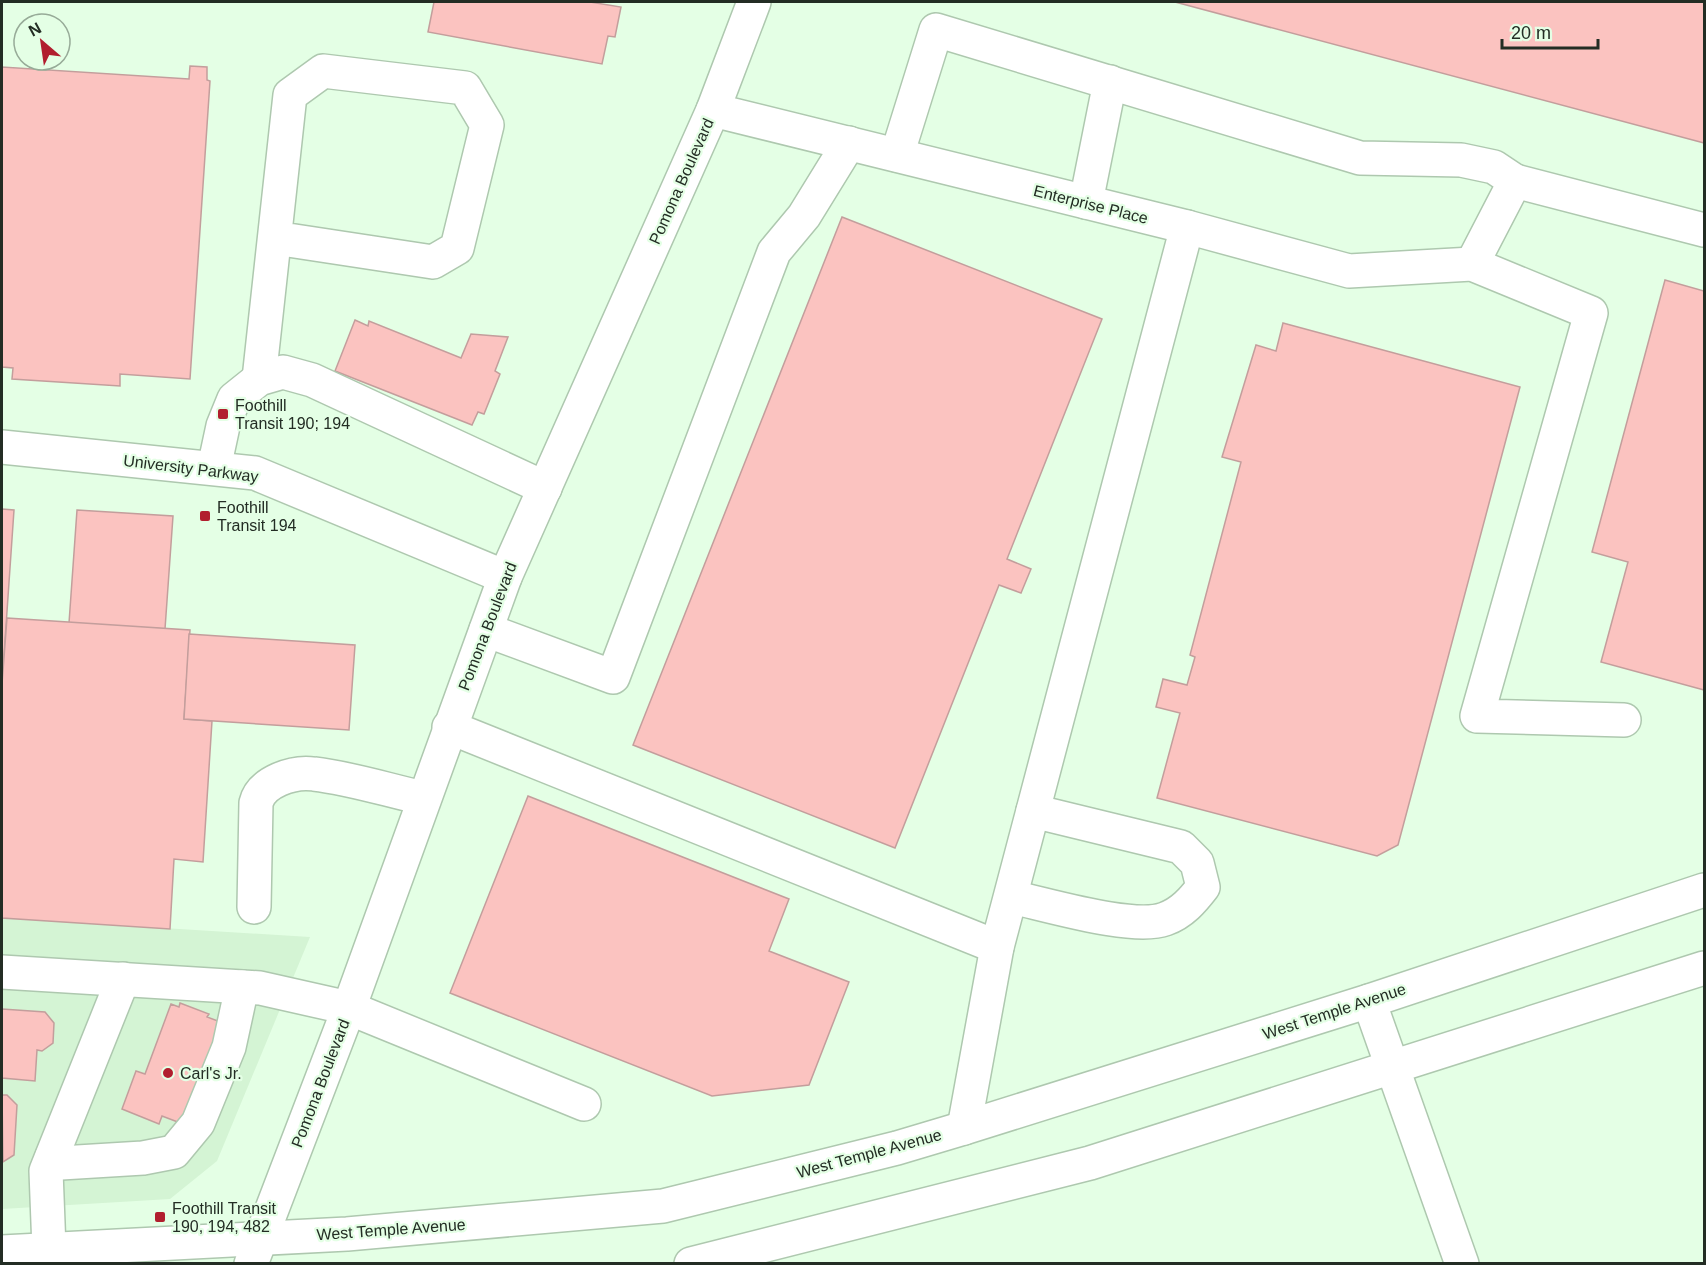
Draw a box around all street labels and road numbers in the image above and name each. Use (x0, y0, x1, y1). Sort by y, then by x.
street label: Pomona Boulevard (646, 116, 717, 247)
street label: Enterprise Place (1032, 182, 1150, 227)
street label: University Parkway (122, 452, 259, 485)
street label: Pomona Boulevard (455, 560, 520, 693)
street label: West Temple Avenue (1260, 980, 1408, 1043)
street label: Pomona Boulevard (288, 1017, 353, 1150)
street label: West Temple Avenue (795, 1126, 944, 1181)
street label: West Temple Avenue (316, 1216, 466, 1243)

